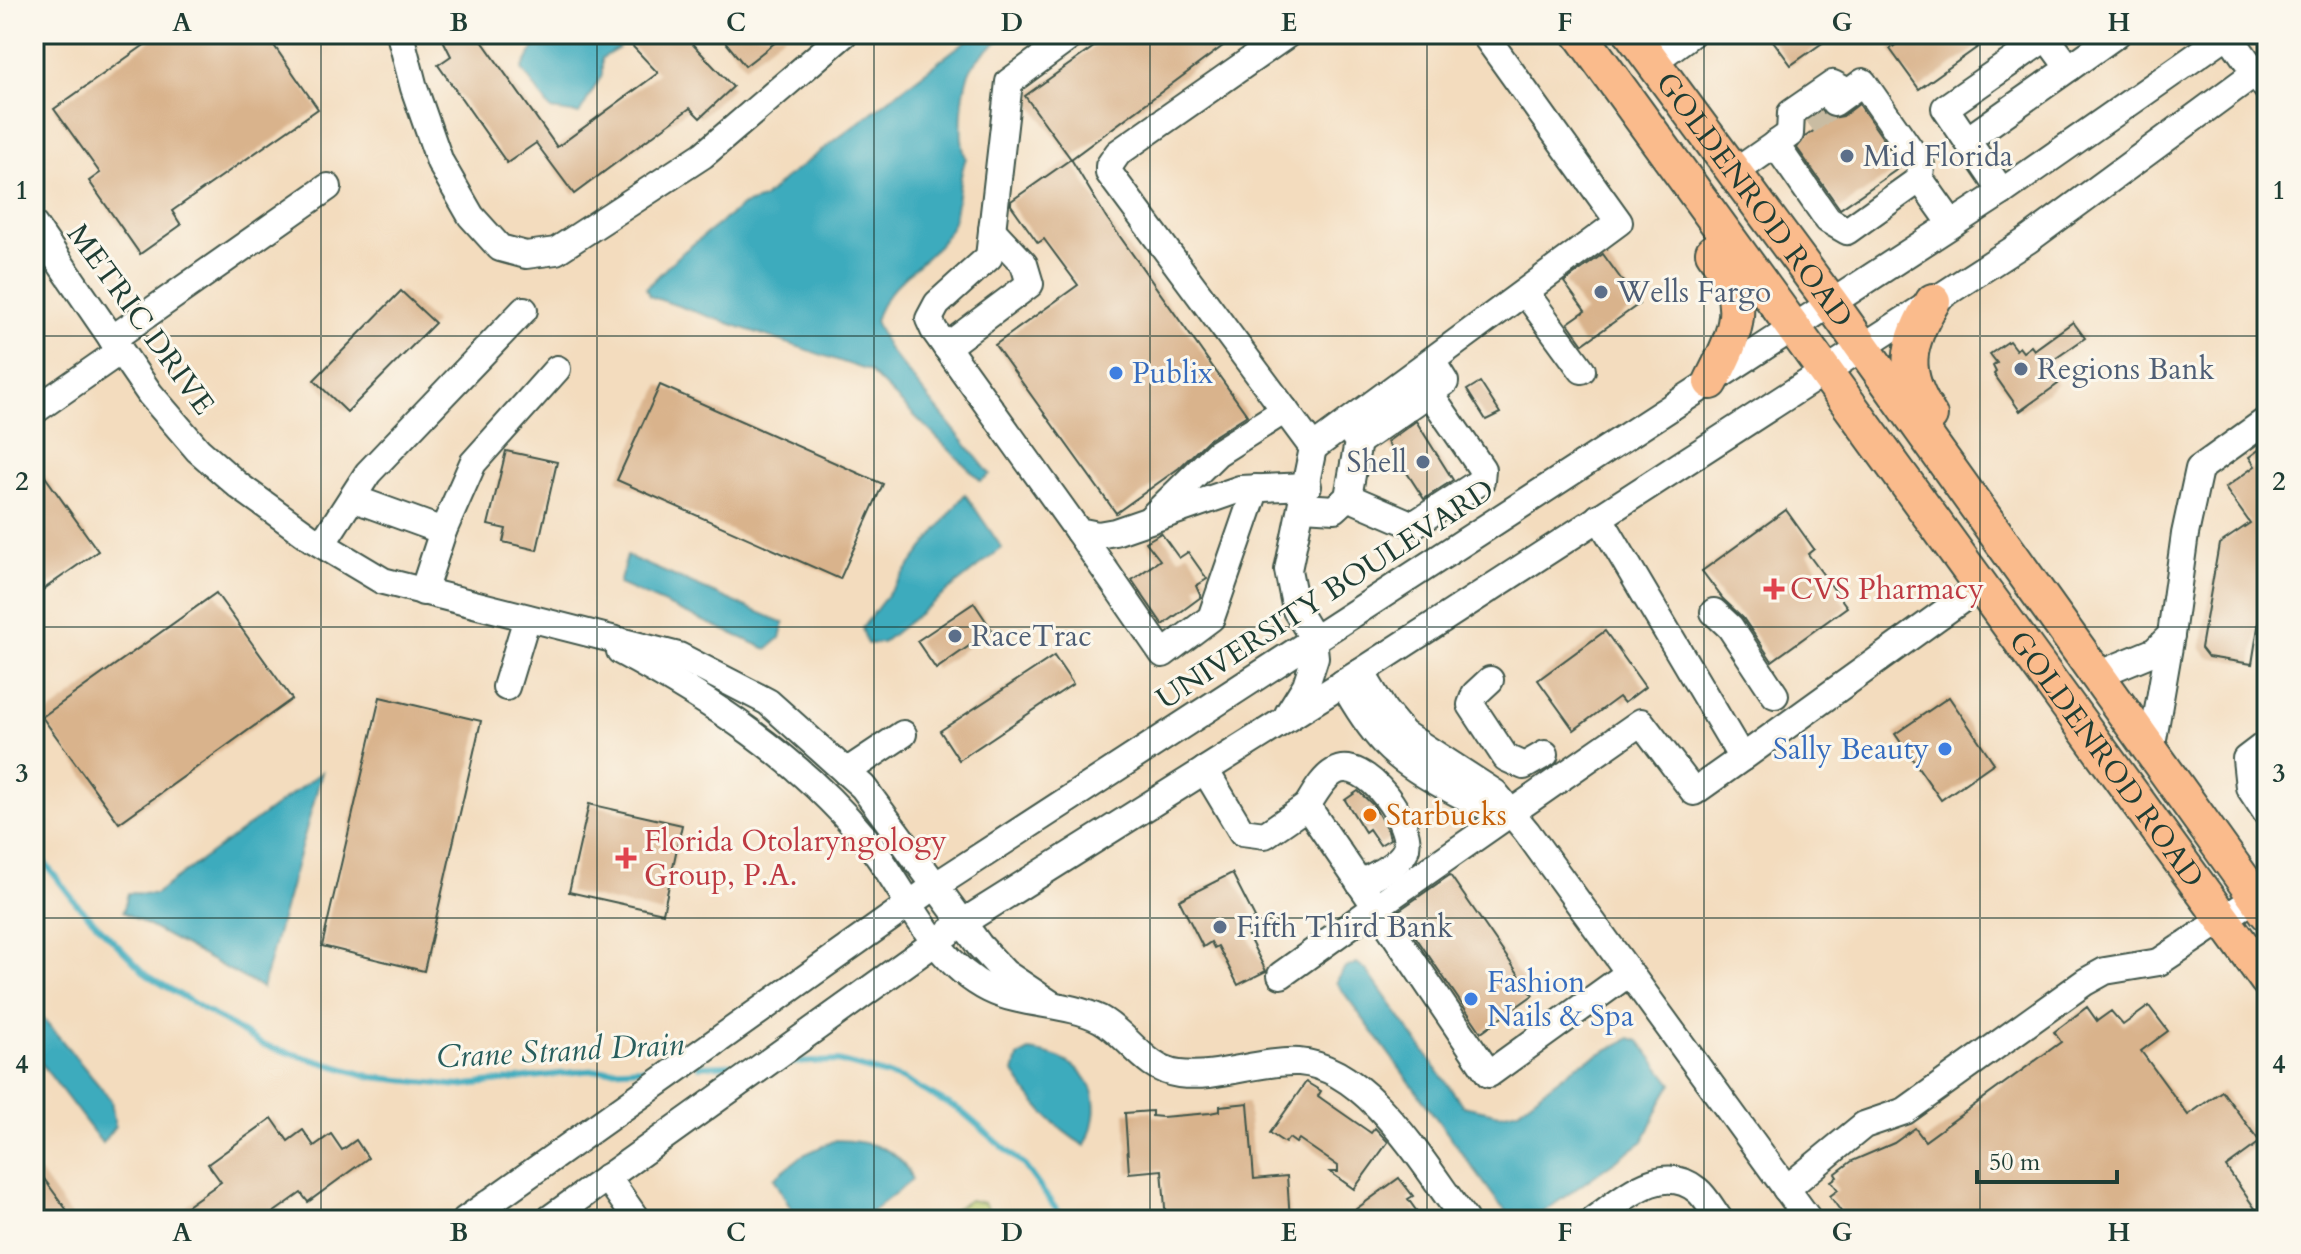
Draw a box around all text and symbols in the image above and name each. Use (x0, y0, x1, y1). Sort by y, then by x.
text: A (172, 5, 192, 40)
text: B (450, 5, 468, 40)
text: C (726, 5, 746, 40)
text: D (1001, 5, 1023, 40)
text: E (1281, 5, 1297, 40)
text: F (1557, 5, 1573, 40)
text: G (1831, 5, 1853, 40)
text: H (2108, 5, 2131, 40)
street label: GOLDENROD ROAD (1646, 64, 1862, 336)
place label: Mid Florida (1863, 136, 2013, 177)
marker: Mid Florida (1838, 147, 1856, 165)
text: 1 (15, 173, 29, 208)
text: 1 (2272, 173, 2286, 208)
street label: METRIC DRIVE (57, 216, 224, 423)
place label: Wells Fargo (1616, 272, 1771, 313)
marker: Wells Fargo (1592, 283, 1610, 301)
place label: Regions Bank (2037, 349, 2214, 390)
place label: Publix (1132, 353, 1213, 394)
marker: Regions Bank (2012, 360, 2030, 378)
marker: Publix (1107, 364, 1125, 382)
place label: Shell (1347, 442, 1407, 483)
marker: Shell (1414, 453, 1432, 471)
text: 2 (15, 464, 29, 499)
text: 2 (2272, 464, 2286, 499)
street label: UNIVERSITY BOULEVARD (1148, 470, 1502, 719)
place label: CVS Pharmacy (1790, 569, 1984, 610)
marker: CVS Pharmacy (1765, 580, 1783, 598)
place label: RaceTrac (971, 616, 1092, 657)
street label: GOLDENROD ROAD (1999, 623, 2213, 896)
marker: RaceTrac (946, 627, 964, 645)
place label: Sally Beauty (1773, 729, 1929, 770)
marker: Sally Beauty (1936, 740, 1954, 758)
text: 3 (15, 756, 29, 791)
text: 3 (2272, 756, 2286, 791)
place label: Starbucks (1386, 795, 1507, 836)
marker: Starbucks (1361, 806, 1379, 824)
place label: Florida Otolaryngology Group, P.A. (644, 821, 947, 896)
marker: Florida Otolaryngology Group, P.A. (615, 847, 637, 869)
place label: Fifth Third Bank (1236, 907, 1453, 948)
marker: Fifth Third Bank (1211, 918, 1229, 936)
place label: Fashion Nails & Spa (1487, 962, 1634, 1037)
marker: Fashion Nails & Spa (1462, 990, 1480, 1008)
water label: Crane Strand Drain (435, 1023, 685, 1079)
text: 4 (15, 1047, 29, 1082)
text: 4 (2272, 1047, 2286, 1082)
scale bar (1977, 1134, 2117, 1184)
text: 50 m (1989, 1146, 2041, 1179)
text: A (172, 1215, 192, 1250)
text: B (450, 1215, 468, 1250)
text: C (726, 1215, 746, 1250)
text: D (1001, 1215, 1023, 1250)
text: E (1281, 1215, 1297, 1250)
text: F (1557, 1215, 1573, 1250)
text: G (1831, 1215, 1853, 1250)
text: H (2108, 1215, 2131, 1250)

